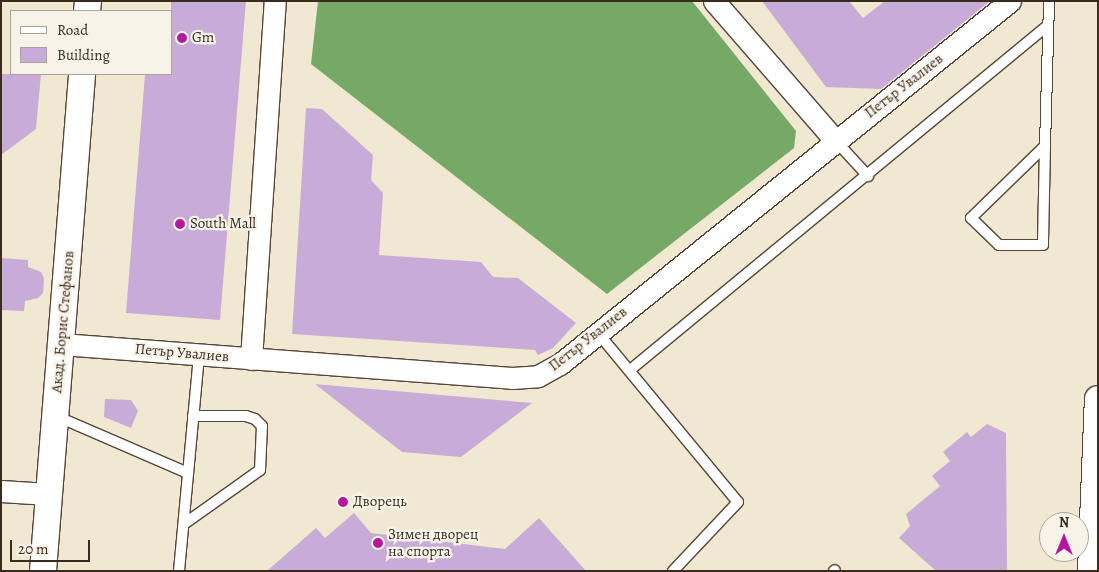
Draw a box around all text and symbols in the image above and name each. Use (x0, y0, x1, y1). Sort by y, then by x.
legend (10, 10, 172, 75)
text: Road (57, 20, 88, 40)
place label: Gm (192, 29, 214, 47)
marker: Gm (176, 32, 188, 44)
text: Building (57, 45, 110, 65)
street label: Петър Увалиев (861, 50, 947, 122)
place label: South Mall (190, 215, 256, 233)
marker: South Mall (174, 218, 186, 230)
street label: Акад. Борис Стефанов (48, 250, 78, 394)
street label: Петър Увалиев (545, 303, 631, 375)
street label: Петър Увалиев (134, 340, 230, 366)
place label: Дворець (353, 493, 407, 511)
marker: Дворець (337, 496, 349, 508)
north arrow (1039, 512, 1089, 562)
text: N (1059, 513, 1069, 532)
place label: Зимен дворец на спорта (388, 525, 478, 560)
scale bar (12, 530, 92, 562)
marker: Зимен дворец на спорта (372, 537, 384, 549)
text: 20 m (18, 539, 49, 559)

